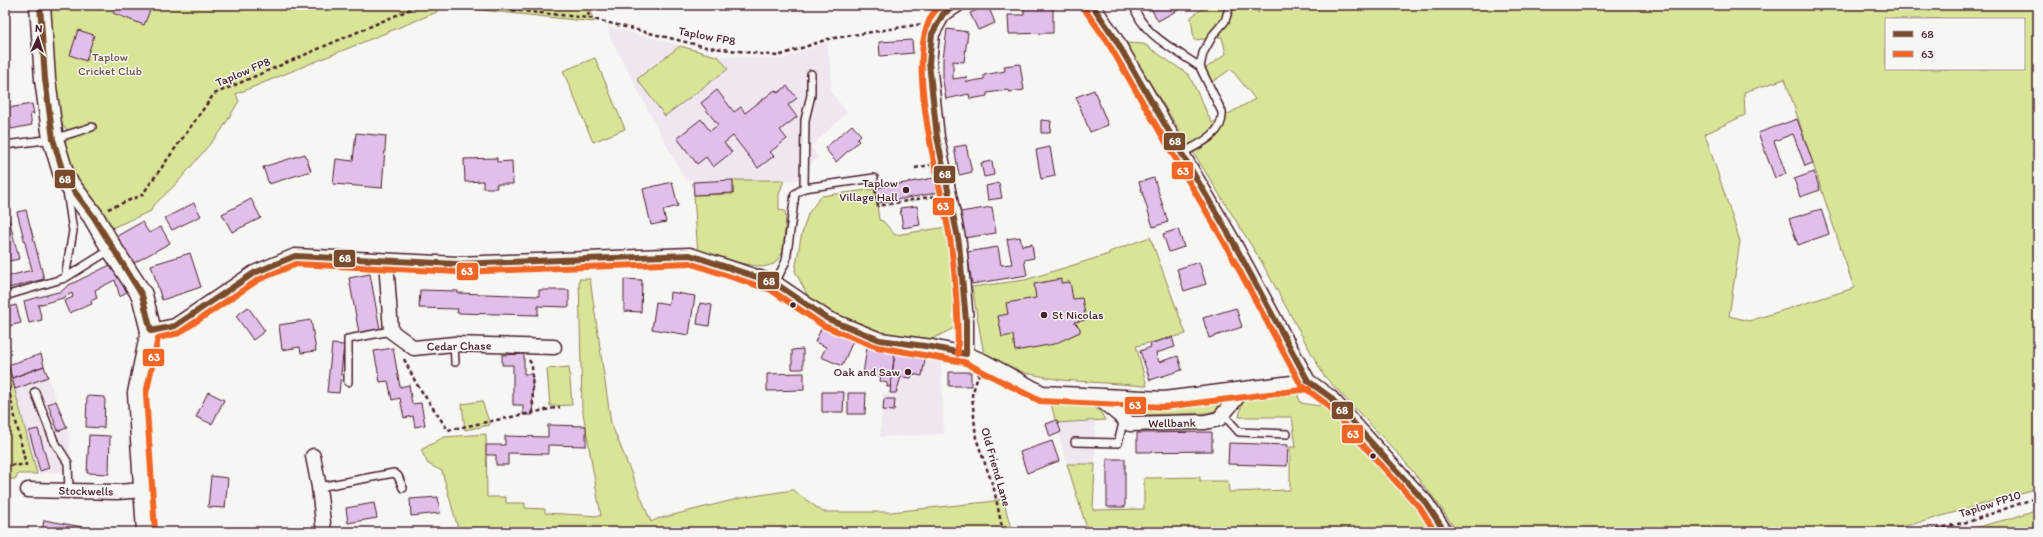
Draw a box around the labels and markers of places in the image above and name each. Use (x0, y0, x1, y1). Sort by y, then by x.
place label: Taplow Village Hall (839, 176, 899, 204)
marker: Taplow Village Hall (901, 185, 911, 195)
unlabelled marker (788, 300, 798, 310)
place label: St Nicolas (1052, 308, 1104, 322)
marker: St Nicolas (1039, 310, 1049, 320)
place label: Oak and Saw (834, 365, 900, 379)
marker: Oak and Saw (903, 367, 913, 377)
unlabelled marker (1368, 451, 1378, 461)

